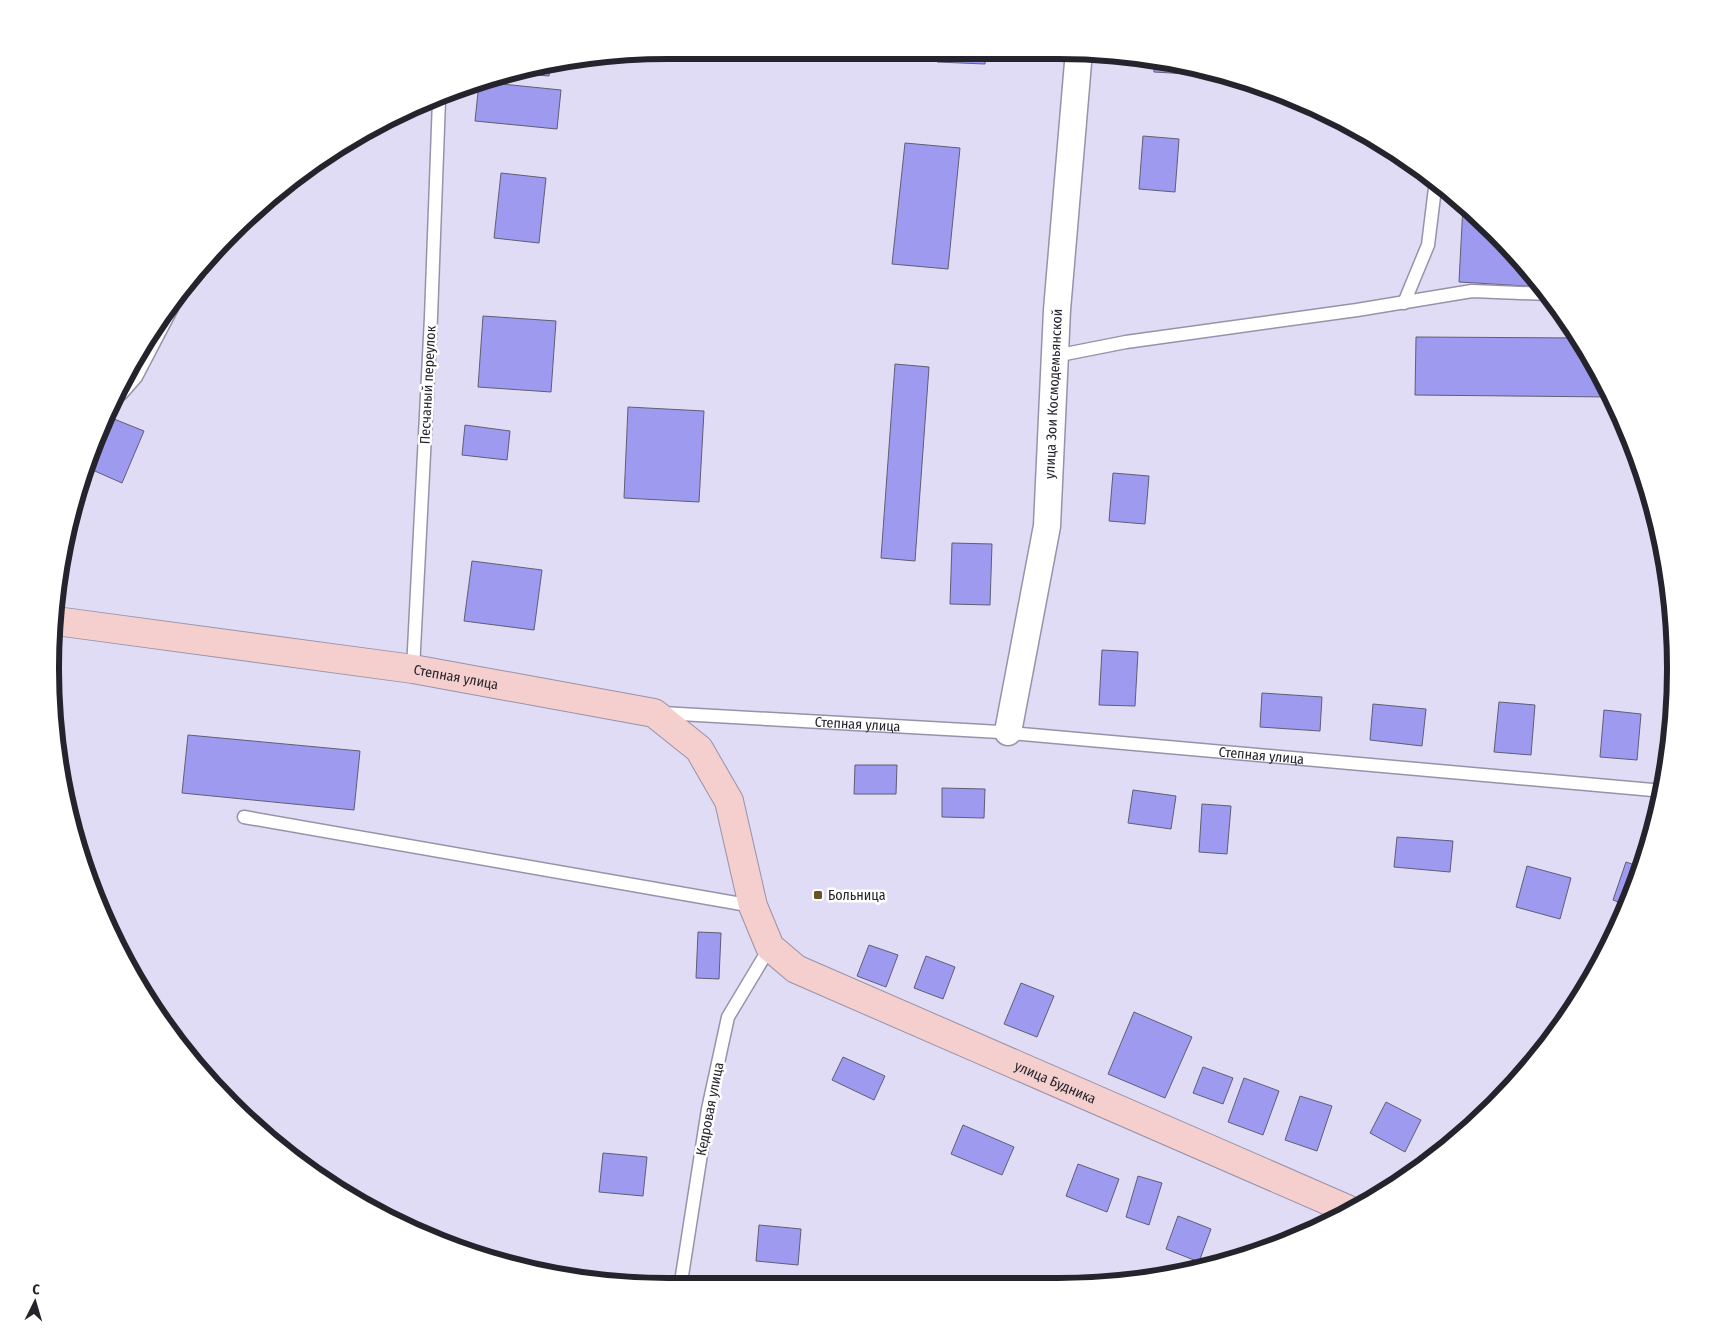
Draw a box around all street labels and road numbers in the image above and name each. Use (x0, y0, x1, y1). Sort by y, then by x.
street label: улица Зои Космодемьянской (1041, 308, 1066, 479)
street label: Песчаный переулок (416, 325, 440, 445)
street label: Степная улица (412, 661, 500, 693)
street label: Степная улица (814, 713, 901, 735)
street label: Степная улица (1218, 743, 1305, 768)
street label: улица Будника (1012, 1057, 1099, 1107)
street label: Кедровая улица (693, 1061, 727, 1157)

